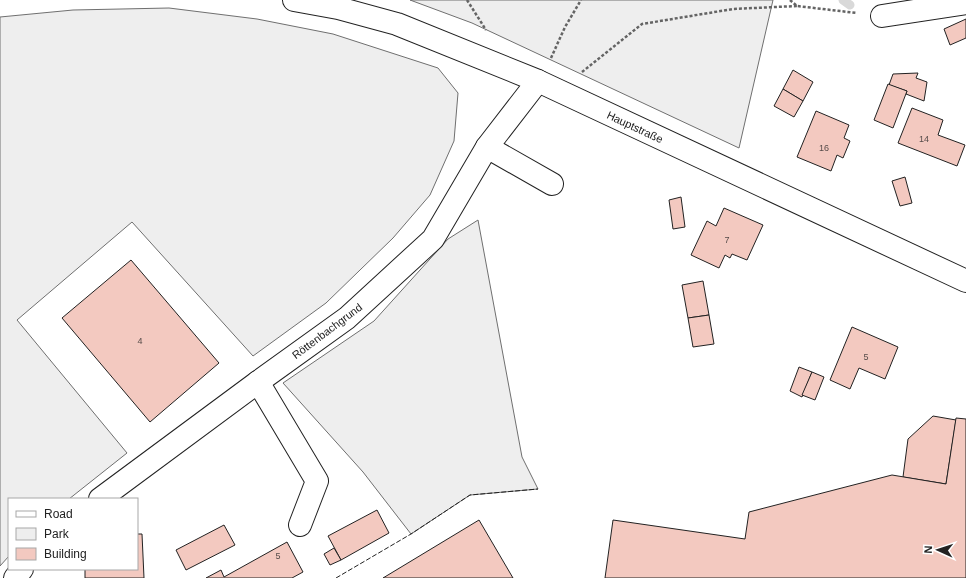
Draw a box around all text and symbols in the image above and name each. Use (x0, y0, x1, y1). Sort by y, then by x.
street label: Hauptstraße (605, 109, 665, 145)
house number: 14 (919, 134, 929, 144)
house number: 16 (819, 143, 829, 153)
house number: 7 (724, 235, 730, 245)
street label: Röttenbachgrund (290, 301, 364, 361)
house number: 4 (137, 336, 143, 346)
house number: 5 (863, 352, 869, 362)
legend (8, 498, 138, 570)
text: Road (44, 507, 73, 521)
text: Park (44, 527, 70, 541)
north arrow (918, 530, 958, 570)
text: N (922, 545, 934, 554)
text: Building (44, 547, 87, 561)
house number: 5 (275, 551, 281, 561)

